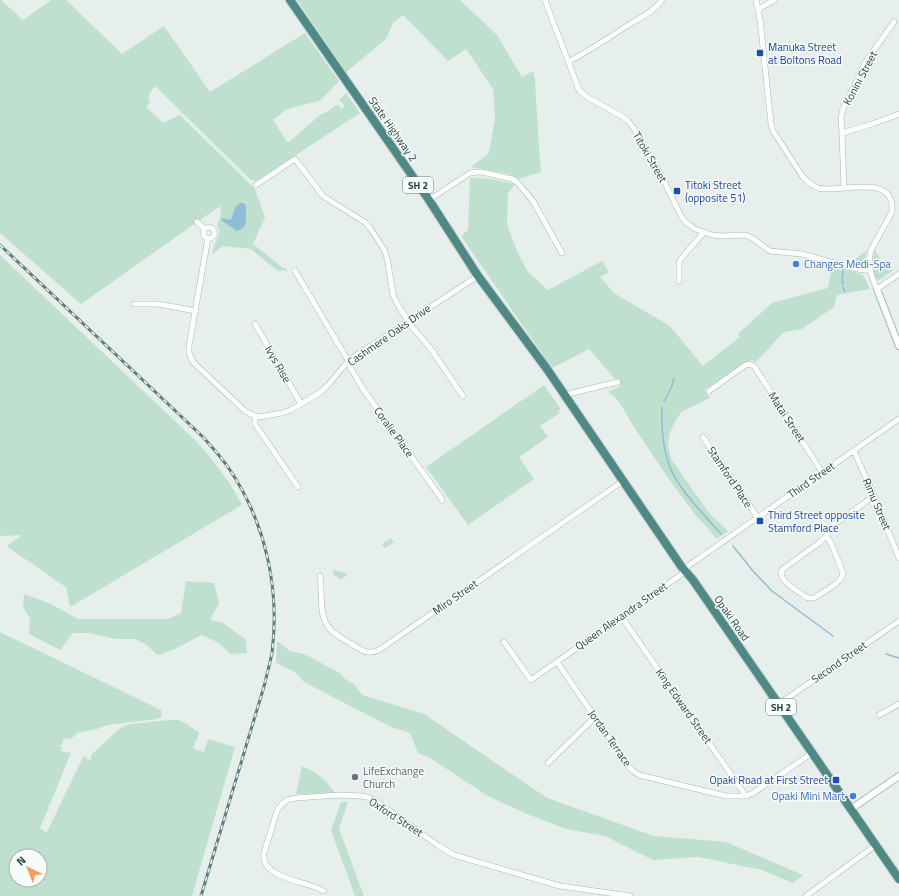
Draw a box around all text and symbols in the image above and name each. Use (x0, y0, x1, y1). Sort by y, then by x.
place label: Manuka Street at Boltons Road (768, 39, 842, 68)
marker: Manuka Street at Boltons Road (755, 48, 765, 58)
street label: Konini Street (839, 48, 881, 108)
street label: State Highway 2 (365, 93, 421, 165)
street label: Titoki Street (629, 129, 671, 186)
road number: SH 2 (403, 177, 433, 193)
place label: Titoki Street (opposite 51) (685, 177, 746, 206)
marker: Titoki Street (opposite 51) (672, 186, 682, 196)
place label: Changes Medi-Spa (804, 256, 891, 272)
marker: Changes Medi-Spa (791, 259, 801, 269)
street label: Cashmere Oaks Drive (344, 300, 434, 370)
street label: Ivys Rise (261, 342, 295, 386)
street label: Matai Street (765, 389, 809, 446)
street label: Coralie Place (370, 404, 418, 461)
street label: Stamford Place (704, 443, 757, 511)
street label: Third Street (784, 458, 838, 502)
street label: Rimu Street (859, 476, 895, 533)
place label: Third Street opposite Stamford Place (768, 507, 865, 536)
marker: Third Street opposite Stamford Place (755, 516, 765, 526)
street label: Miro Street (429, 575, 481, 618)
street label: Queen Alexandra Street (572, 578, 671, 654)
street label: Opaki Road (710, 592, 754, 644)
street label: Second Street (808, 637, 870, 687)
street label: King Edward Street (652, 665, 716, 747)
road number: SH 2 (766, 699, 796, 715)
street label: Jordan Terrace (585, 706, 636, 770)
place label: LifeExchange Church (363, 763, 424, 792)
marker: LifeExchange Church (350, 772, 360, 782)
place label: Opaki Road at First Street (710, 772, 828, 788)
marker: Opaki Road at First Street (831, 775, 841, 785)
place label: Opaki Mini Mart (772, 788, 845, 804)
marker: Opaki Mini Mart (848, 791, 858, 801)
street label: Oxford Street (366, 793, 426, 841)
north arrow (8, 848, 48, 888)
text: N (13, 852, 29, 869)

